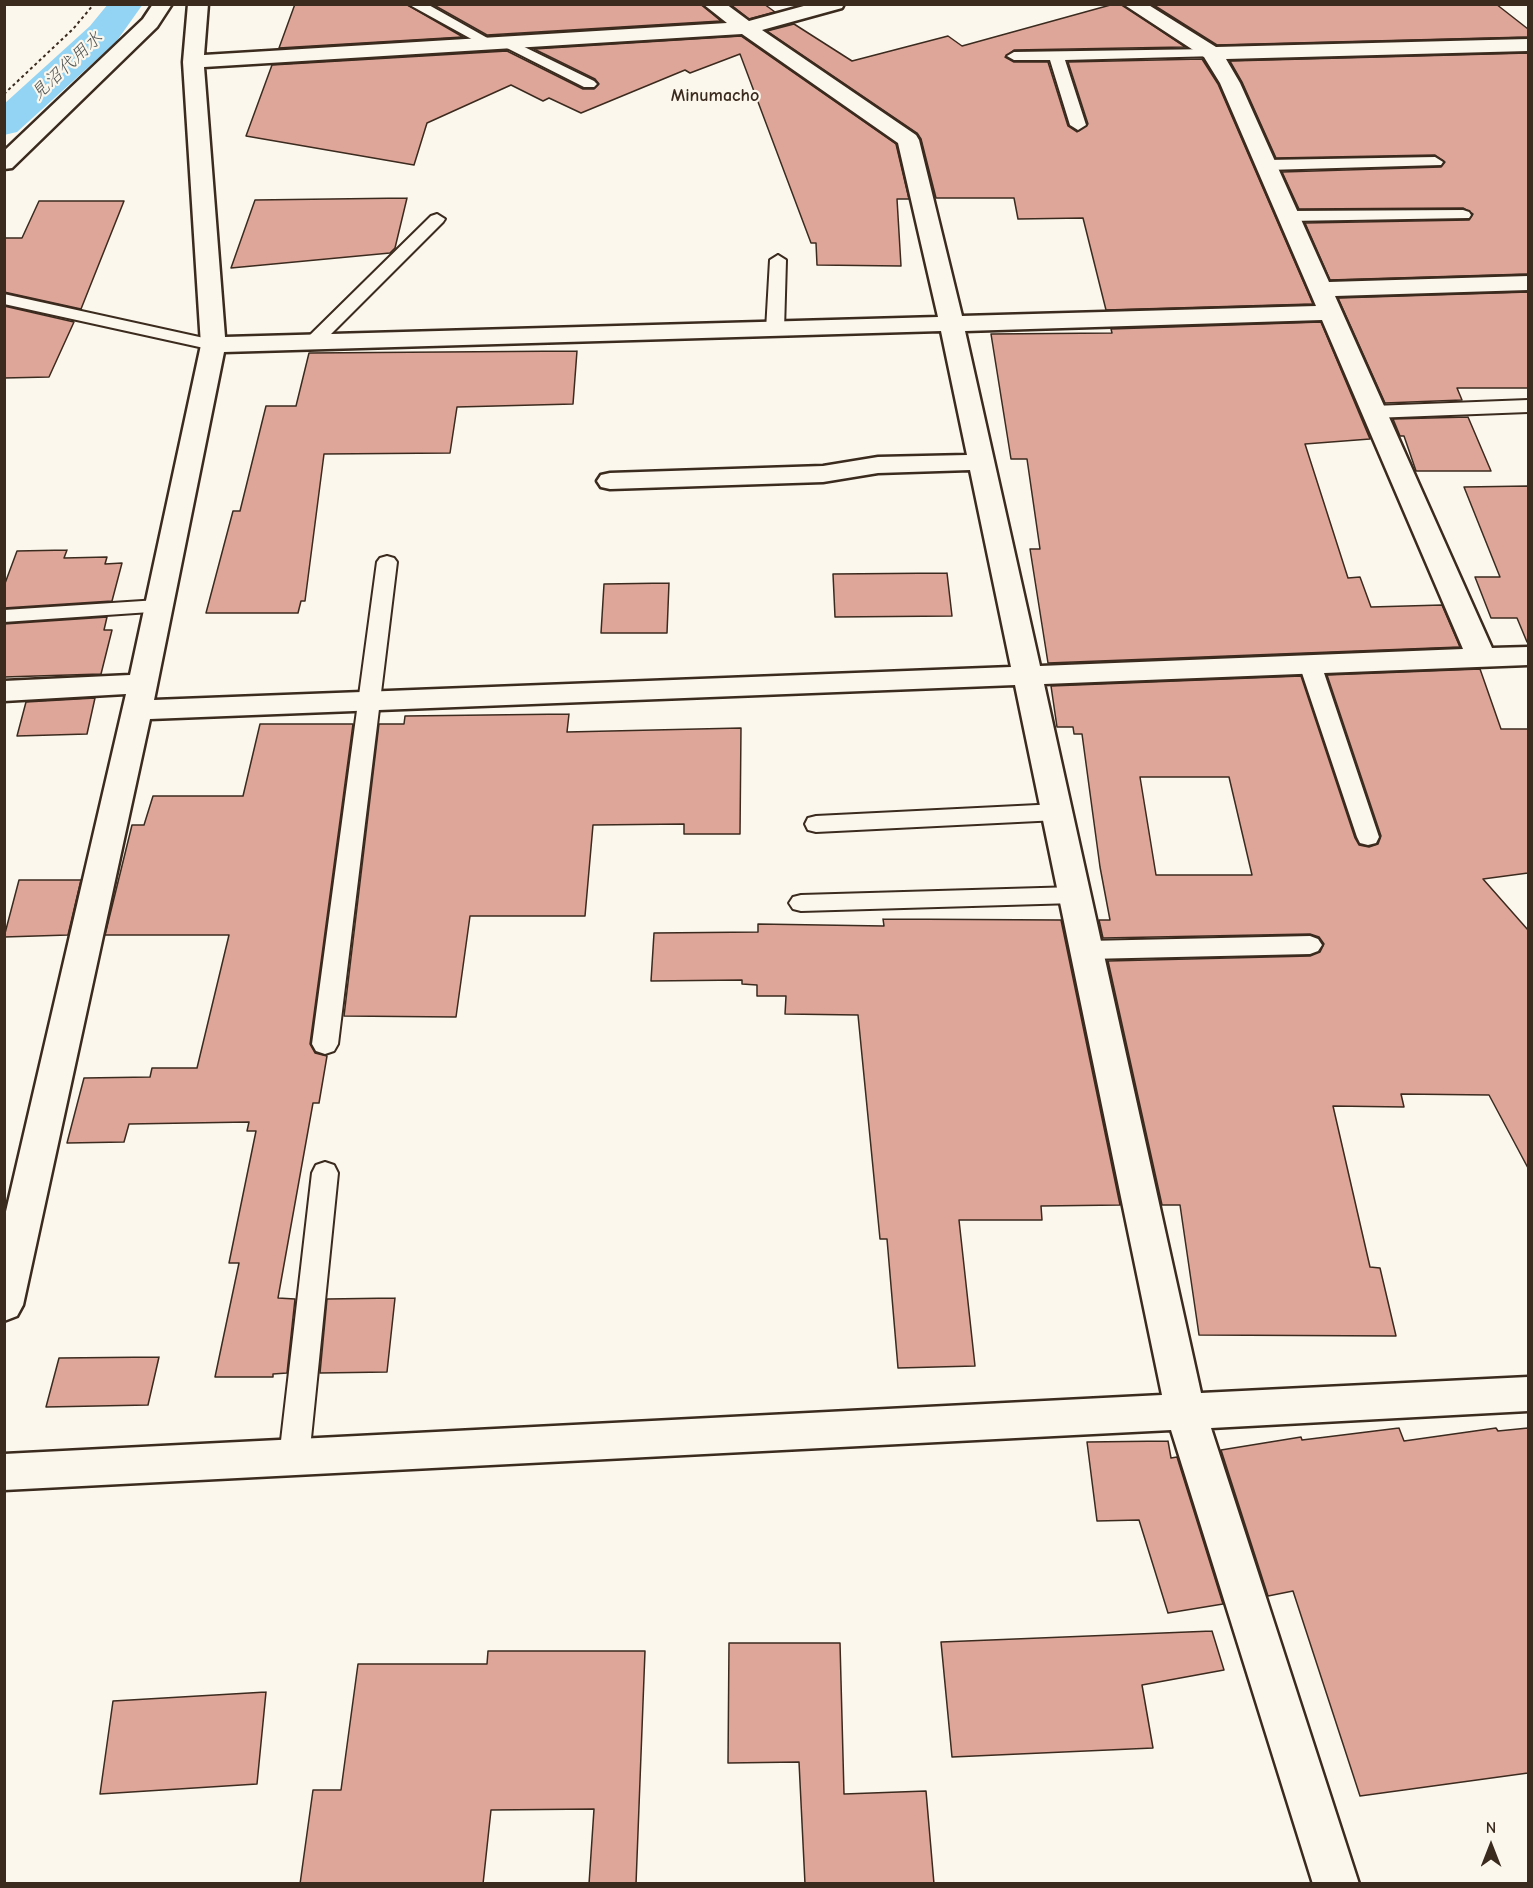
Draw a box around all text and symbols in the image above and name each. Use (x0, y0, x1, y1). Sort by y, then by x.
water label: 見沼代用水 (27, 27, 107, 105)
district label: Minumacho (671, 85, 759, 107)
north arrow (1461, 1816, 1521, 1876)
text: N (1486, 1819, 1496, 1837)

